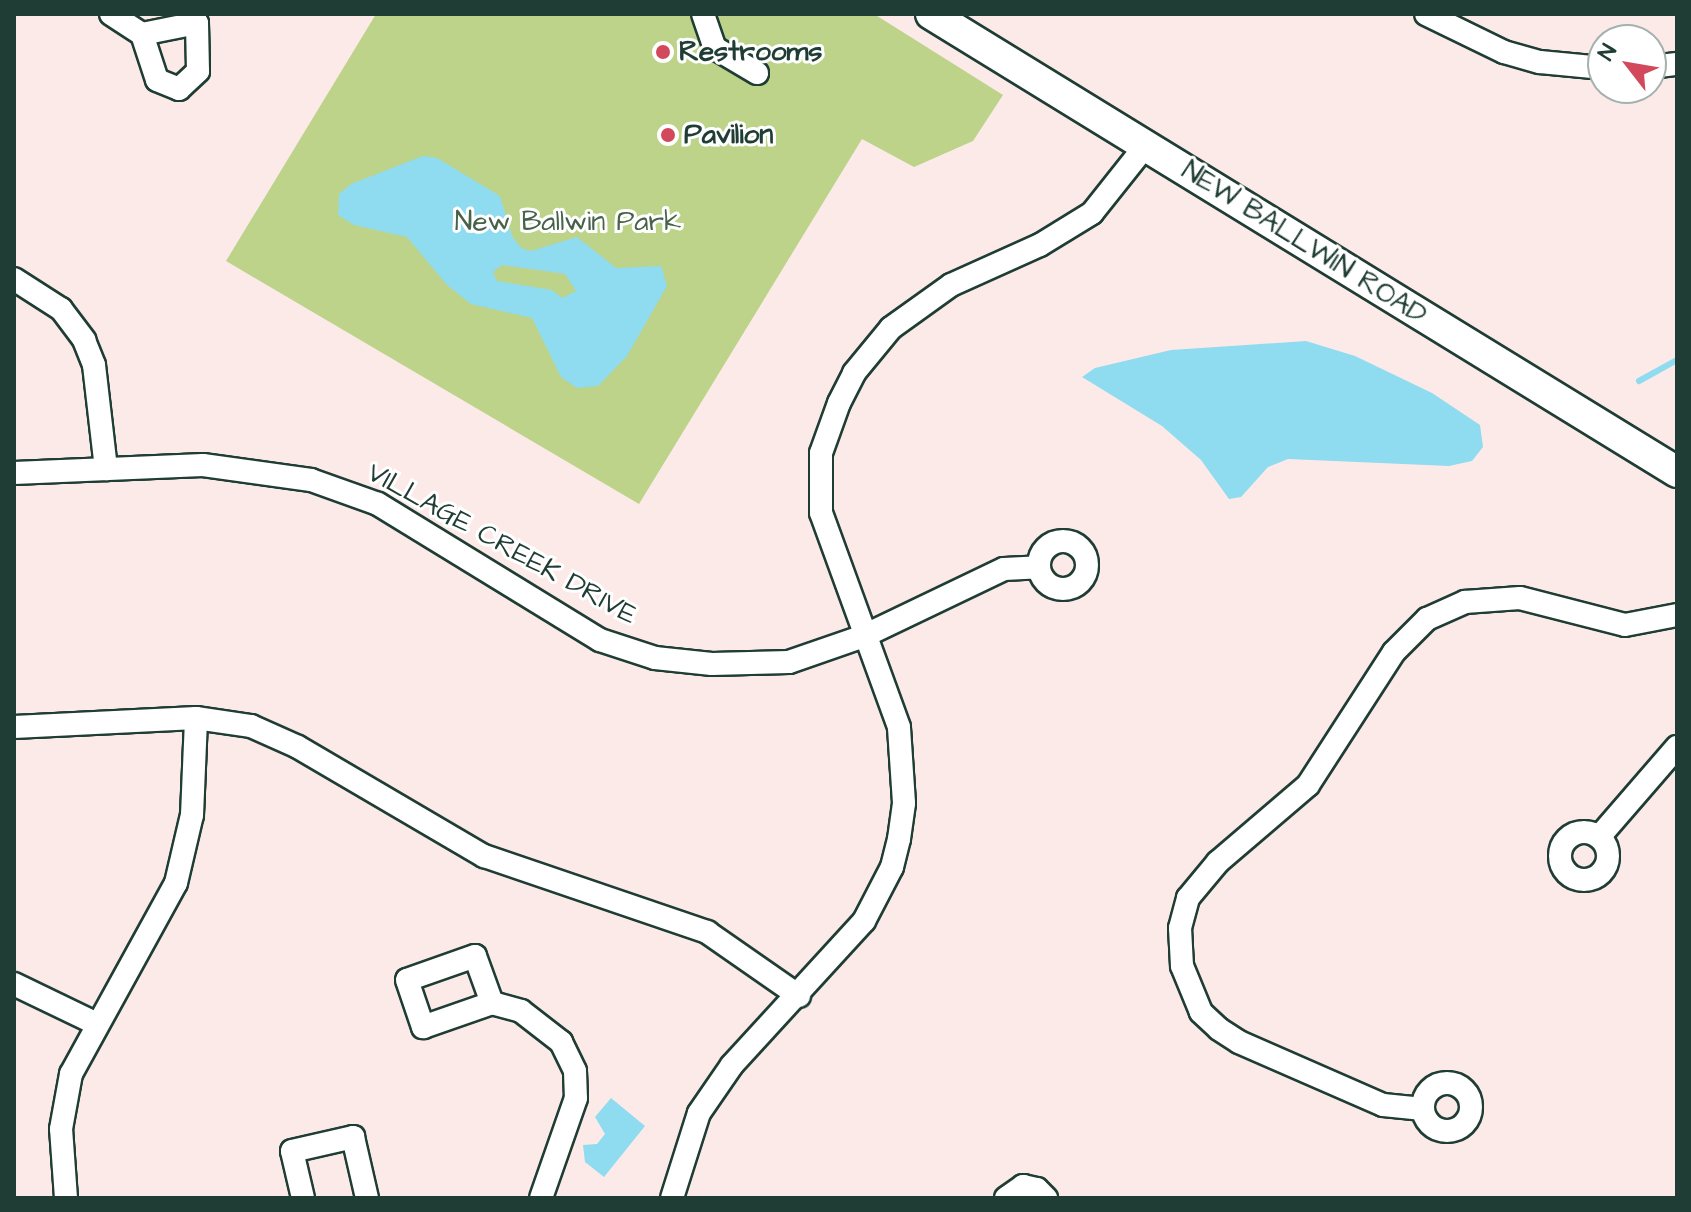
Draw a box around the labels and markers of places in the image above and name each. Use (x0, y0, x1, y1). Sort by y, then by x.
place label: Restrooms (679, 35, 822, 69)
marker: Restrooms (654, 43, 672, 61)
place label: Pavilion (684, 118, 773, 152)
marker: Pavilion (659, 126, 677, 144)

